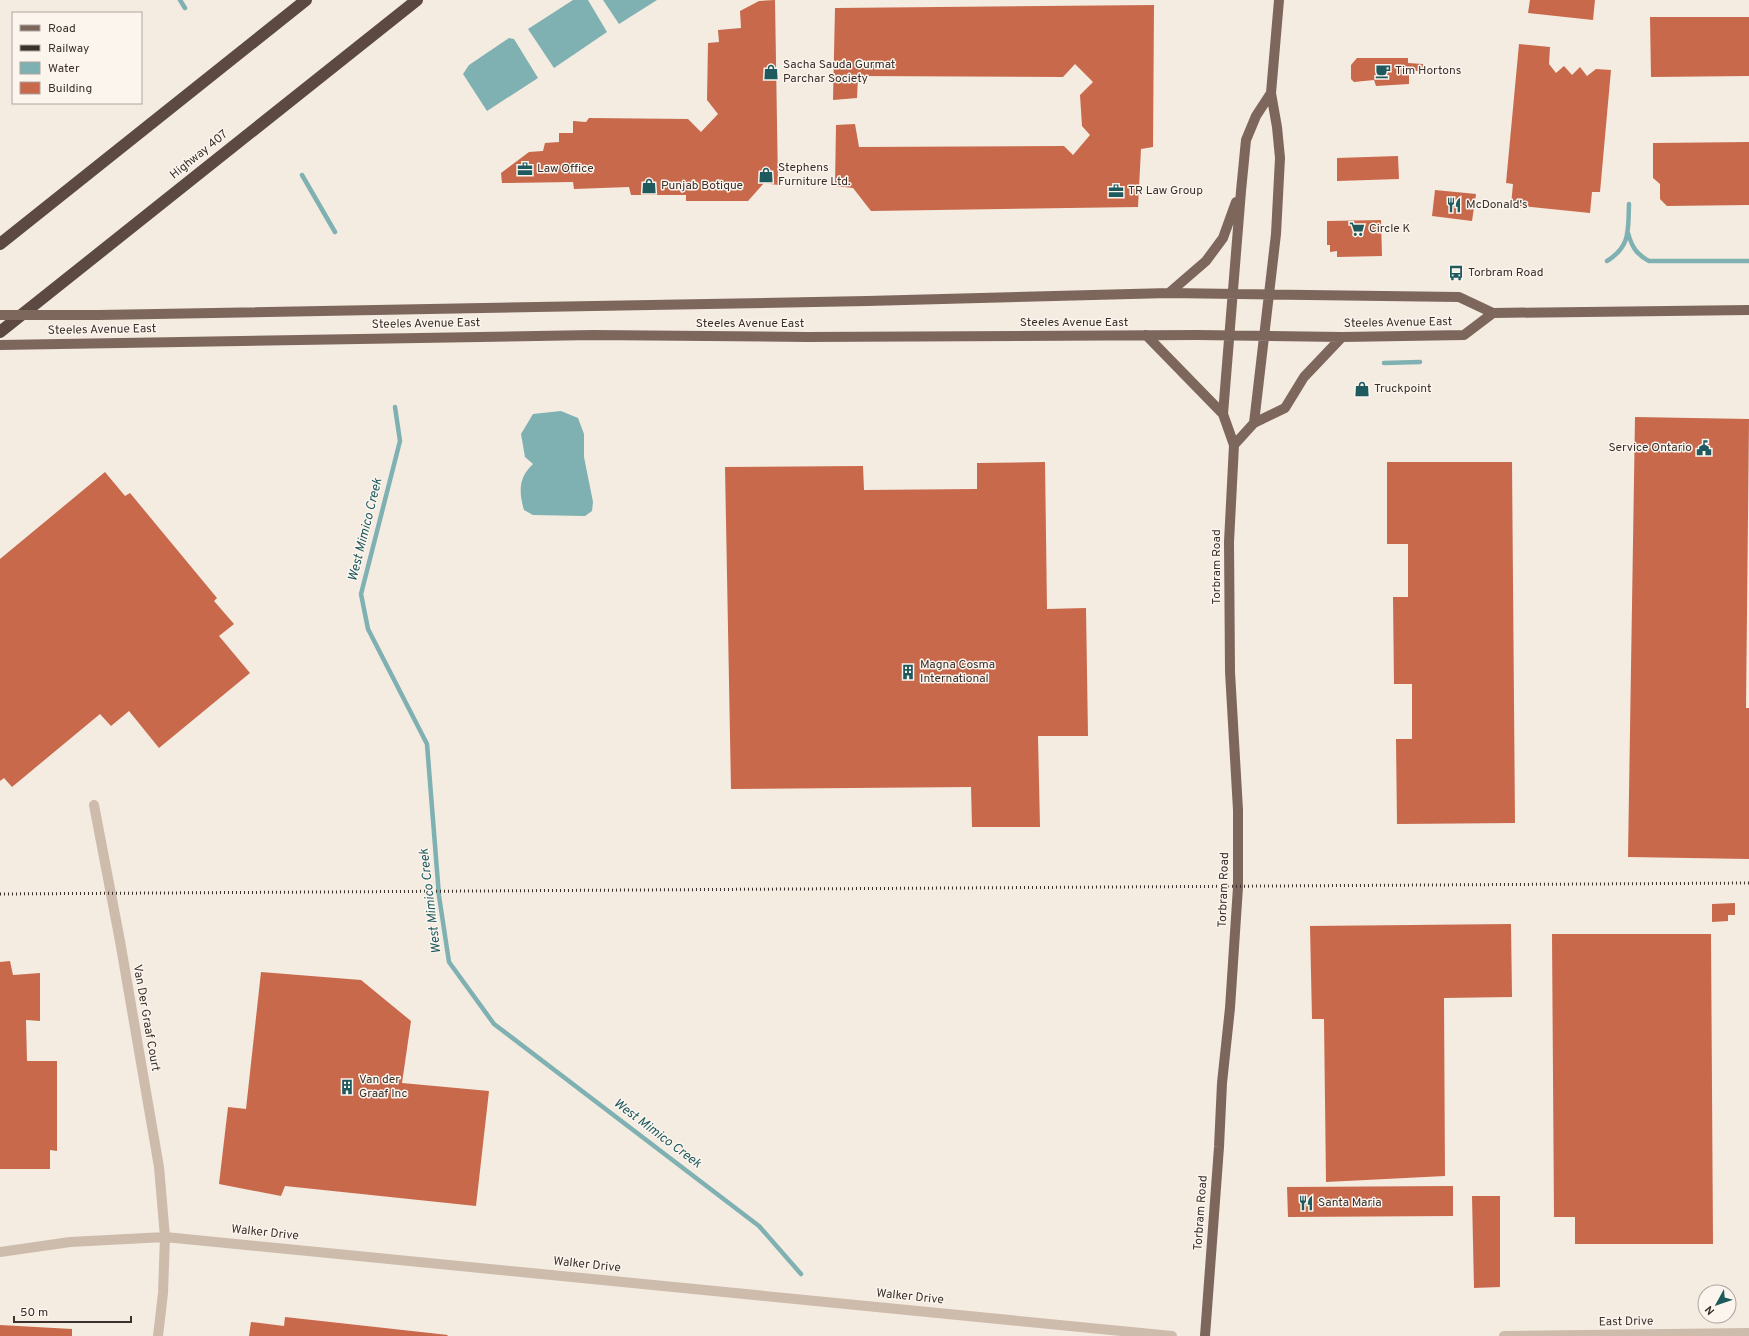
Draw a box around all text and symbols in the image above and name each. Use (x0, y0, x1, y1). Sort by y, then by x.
legend (12, 12, 142, 104)
text: Road (48, 21, 76, 37)
text: Railway (48, 41, 89, 57)
place label: Sacha Sauda Gurmat Parchar Society (783, 57, 895, 87)
text: Water (48, 61, 80, 77)
cafe icon: Tim Hortons (1374, 62, 1392, 80)
shop icon: Sacha Sauda Gurmat Parchar Society (762, 63, 780, 81)
place label: Tim Hortons (1395, 63, 1461, 79)
text: Building (48, 81, 92, 97)
street label: Highway 407 (167, 127, 231, 183)
office icon: Law Office (516, 160, 534, 178)
place label: Stephens Furniture Ltd. (778, 160, 851, 190)
place label: Law Office (537, 161, 594, 177)
shop icon: Stephens Furniture Ltd. (757, 166, 775, 184)
shop icon: Punjab Botique (640, 177, 658, 195)
place label: Punjab Botique (661, 178, 743, 194)
office icon: TR Law Group (1107, 182, 1125, 200)
place label: TR Law Group (1128, 183, 1203, 199)
restaurant icon: McDonald's (1445, 196, 1463, 214)
place label: McDonald's (1466, 197, 1528, 213)
supermarket icon: Circle K (1348, 220, 1366, 238)
place label: Circle K (1369, 221, 1411, 237)
bus stop icon: Torbram Road (1447, 264, 1465, 282)
place label: Torbram Road (1468, 265, 1544, 281)
street label: Steeles Avenue East (1344, 314, 1452, 332)
street label: Steeles Avenue East (372, 315, 480, 333)
street label: Steeles Avenue East (1020, 315, 1128, 331)
street label: Steeles Avenue East (696, 316, 804, 332)
street label: Steeles Avenue East (48, 321, 156, 339)
shop icon: Truckpoint (1353, 380, 1371, 398)
place label: Truckpoint (1374, 381, 1431, 397)
public building icon: Service Ontario (1695, 439, 1713, 457)
place label: Service Ontario (1608, 440, 1692, 456)
water label: West Mimico Creek (345, 476, 387, 583)
street label: Torbram Road (1209, 529, 1225, 605)
place label: Magna Cosma International (920, 657, 995, 687)
building icon: Magna Cosma International (899, 663, 917, 681)
water label: West Mimico Creek (417, 847, 445, 954)
street label: Torbram Road (1215, 852, 1233, 928)
street label: Van Der Graaf Court (129, 963, 163, 1073)
place label: Van der Graaf Inc (359, 1072, 408, 1102)
building icon: Van der Graaf Inc (338, 1078, 356, 1096)
water label: West Mimico Creek (610, 1096, 704, 1172)
street label: Torbram Road (1190, 1175, 1212, 1251)
restaurant icon: Santa Maria (1297, 1194, 1315, 1212)
place label: Santa Maria (1318, 1195, 1382, 1211)
street label: Walker Drive (230, 1222, 300, 1244)
street label: Walker Drive (552, 1254, 622, 1276)
north arrow (1697, 1284, 1737, 1324)
street label: Walker Drive (875, 1286, 945, 1308)
scale bar (14, 1298, 131, 1324)
text: N (1702, 1302, 1718, 1317)
text: 50 m (20, 1305, 48, 1321)
street label: East Drive (1598, 1314, 1654, 1330)

